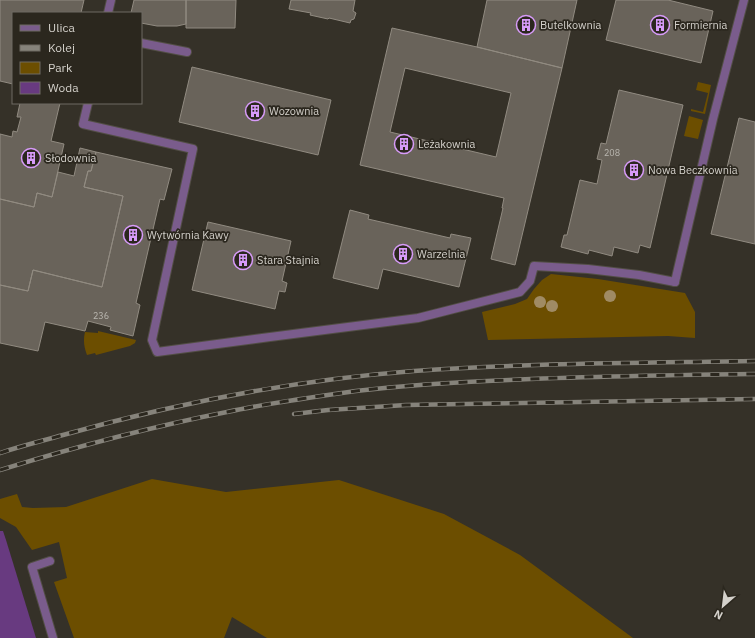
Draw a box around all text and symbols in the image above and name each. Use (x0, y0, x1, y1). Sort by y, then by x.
legend (12, 12, 142, 104)
building icon: Butelkownia (515, 14, 537, 36)
building icon: Formiernia (649, 14, 671, 36)
place label: Butelkownia (540, 18, 601, 32)
place label: Formiernia (674, 18, 727, 32)
text: Ulica (48, 20, 75, 35)
text: Kolej (48, 40, 75, 55)
text: Park (48, 60, 73, 75)
text: Woda (48, 80, 79, 95)
building icon: Wozownia (244, 100, 266, 122)
place label: Wozownia (269, 104, 319, 118)
building icon: Leżakownia (393, 133, 415, 155)
place label: Leżakownia (418, 137, 476, 151)
building icon: Słodownia (20, 147, 42, 169)
house number: 208 (604, 147, 620, 158)
place label: Słodownia (45, 151, 97, 165)
building icon: Nowa Beczkownia (623, 159, 645, 181)
place label: Nowa Beczkownia (648, 163, 738, 177)
building icon: Wytwórnia Kawy (122, 224, 144, 246)
place label: Wytwórnia Kawy (147, 228, 229, 242)
building icon: Warzelnia (392, 243, 414, 265)
place label: Warzelnia (417, 247, 466, 261)
building icon: Stara Stajnia (232, 249, 254, 271)
place label: Stara Stajnia (257, 253, 319, 267)
house number: 236 (93, 310, 109, 321)
north arrow (703, 586, 743, 626)
text: N (711, 607, 725, 623)

